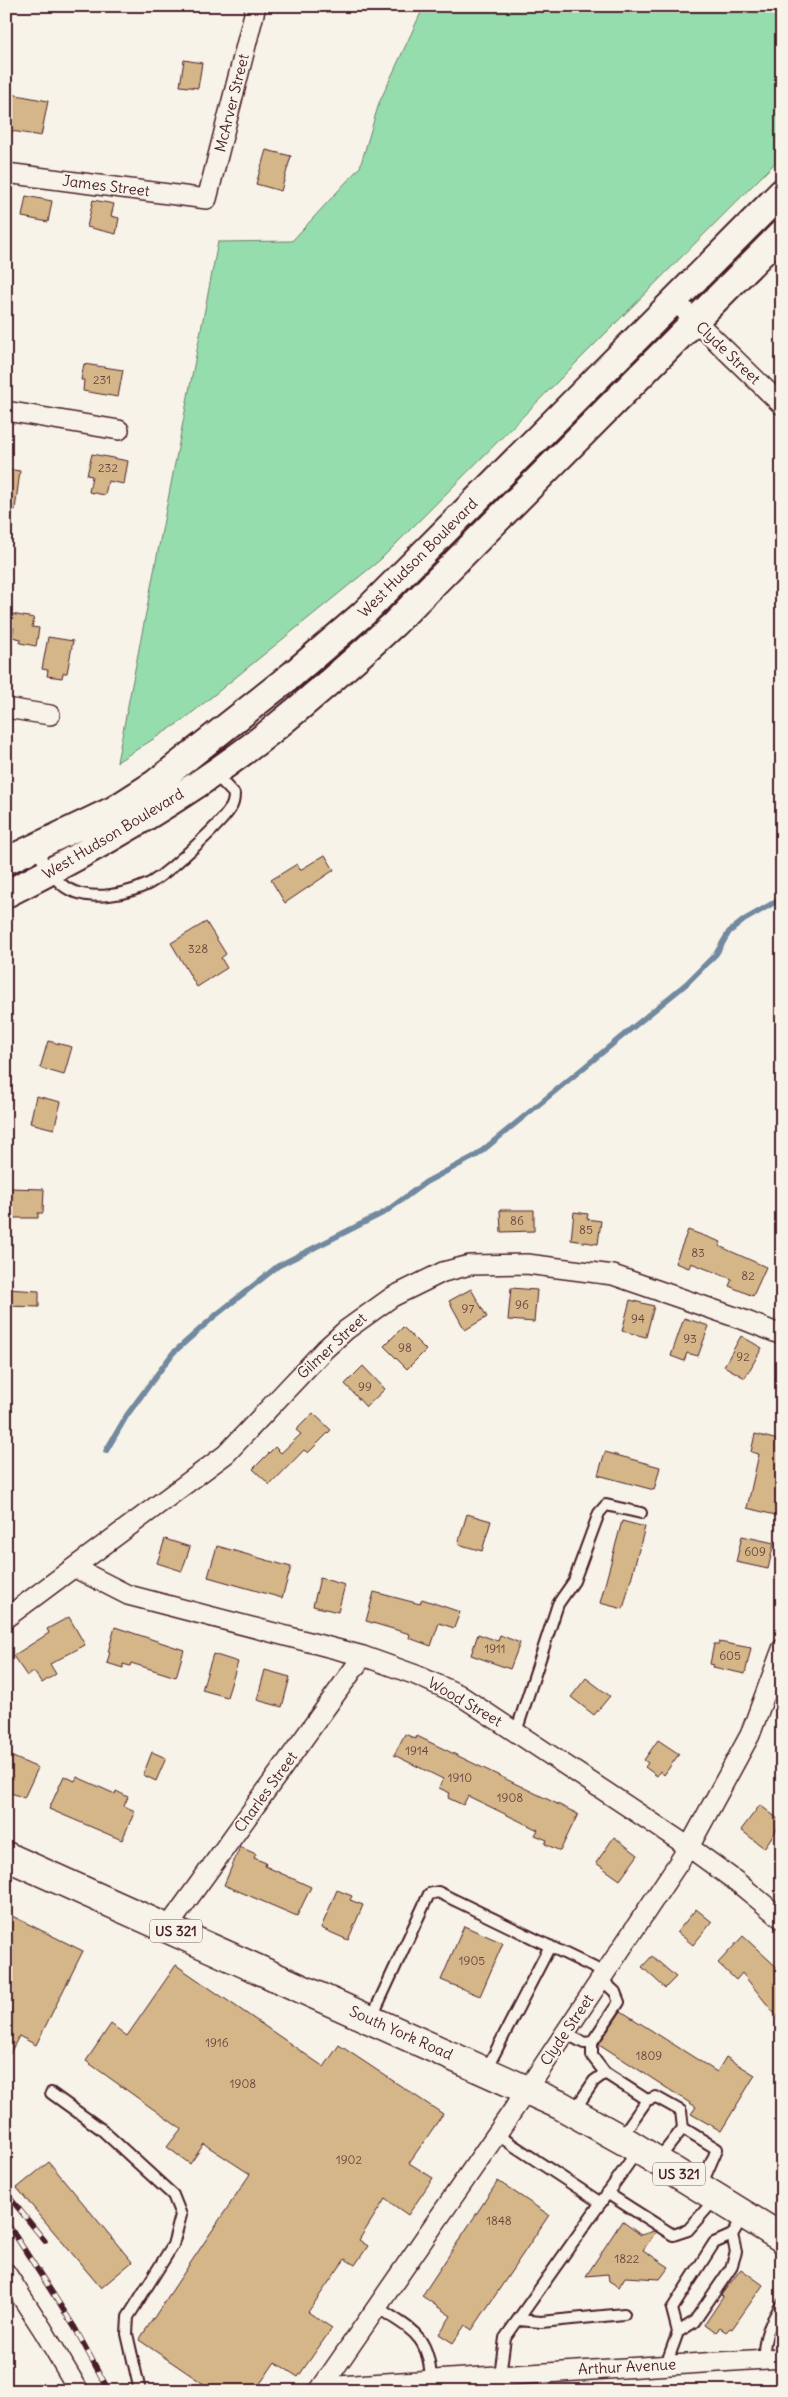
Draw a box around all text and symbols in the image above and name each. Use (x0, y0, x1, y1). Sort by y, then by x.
street label: McArver Street (210, 52, 253, 154)
street label: James Street (61, 171, 151, 200)
street label: Clyde Street (692, 317, 765, 388)
house number: 231 (93, 372, 111, 387)
house number: 232 (98, 460, 118, 475)
street label: West Hudson Boulevard (354, 494, 482, 621)
street label: West Hudson Boulevard (39, 784, 187, 883)
house number: 328 (188, 941, 208, 956)
house number: 86 (510, 1213, 524, 1228)
house number: 85 (579, 1222, 593, 1237)
house number: 83 (691, 1245, 705, 1260)
house number: 82 (741, 1268, 755, 1283)
house number: 96 (515, 1297, 529, 1312)
house number: 97 (462, 1301, 475, 1316)
street label: Gilmer Street (293, 1309, 371, 1383)
house number: 94 (631, 1311, 645, 1326)
house number: 93 (683, 1331, 697, 1346)
house number: 98 (398, 1340, 412, 1355)
house number: 92 (736, 1349, 750, 1364)
house number: 99 (358, 1379, 372, 1394)
house number: 609 (744, 1544, 766, 1559)
house number: 1911 (484, 1641, 506, 1656)
house number: 605 (719, 1648, 741, 1663)
street label: Wood Street (425, 1673, 506, 1730)
house number: 1914 (405, 1743, 429, 1758)
street label: Charles Street (230, 1748, 301, 1836)
house number: 1910 (448, 1770, 472, 1785)
house number: 1908 (497, 1790, 523, 1805)
road number: US 321 (150, 1920, 202, 1942)
house number: 1905 (459, 1953, 485, 1968)
street label: Clyde Street (536, 1990, 597, 2069)
street label: South York Road (347, 2001, 456, 2064)
house number: 1916 (205, 2035, 229, 2050)
house number: 1809 (636, 2048, 662, 2063)
house number: 1908 (230, 2076, 256, 2091)
house number: 1902 (336, 2152, 362, 2167)
road number: US 321 (653, 2162, 705, 2186)
house number: 1848 (486, 2213, 512, 2228)
house number: 1822 (615, 2251, 640, 2266)
street label: Arthur Avenue (577, 2354, 676, 2379)

